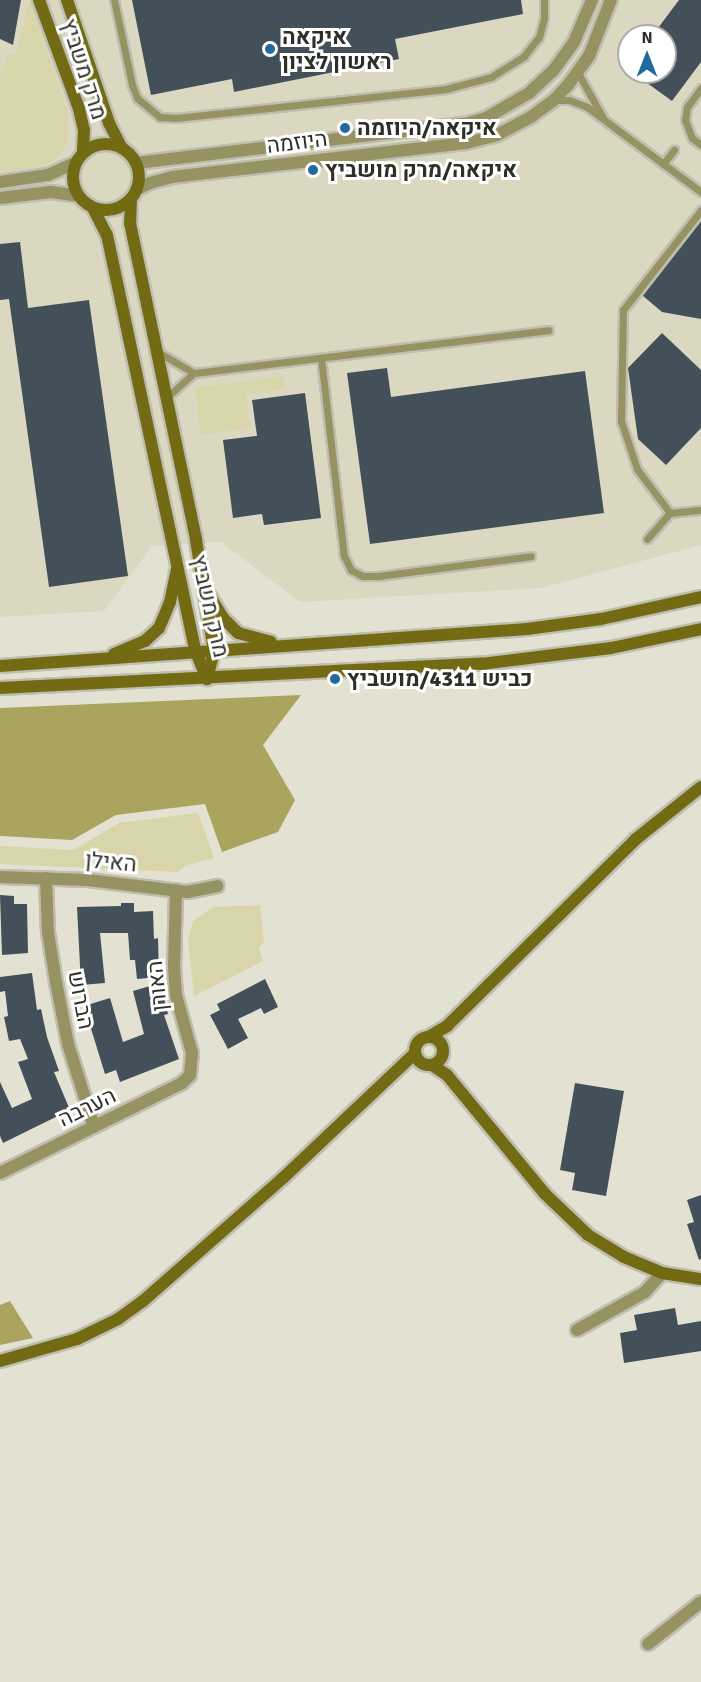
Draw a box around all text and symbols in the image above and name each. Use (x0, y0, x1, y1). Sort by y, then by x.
street label: מרק משביץ (55, 15, 113, 123)
place label: איקאה ראשון לציון (282, 23, 392, 74)
north arrow (617, 24, 677, 84)
text: N (641, 28, 653, 48)
marker: איקאה ראשון לציון (263, 42, 277, 56)
place label: איקאה/היוזמה (357, 115, 497, 141)
marker: איקאה/היוזמה (338, 121, 352, 135)
street label: היוזמה (265, 125, 329, 159)
place label: איקאה/מרק מושביץ (325, 157, 517, 183)
marker: איקאה/מרק מושביץ (306, 163, 320, 177)
street label: מרק משביץ (185, 552, 235, 660)
place label: כביש 4311/מושביץ (347, 666, 532, 692)
marker: כביש 4311/מושביץ (328, 672, 342, 686)
street label: האילן (84, 847, 138, 877)
street label: האורן (141, 959, 173, 1013)
street label: הברוש (62, 968, 100, 1032)
street label: הערבה (54, 1082, 120, 1132)

